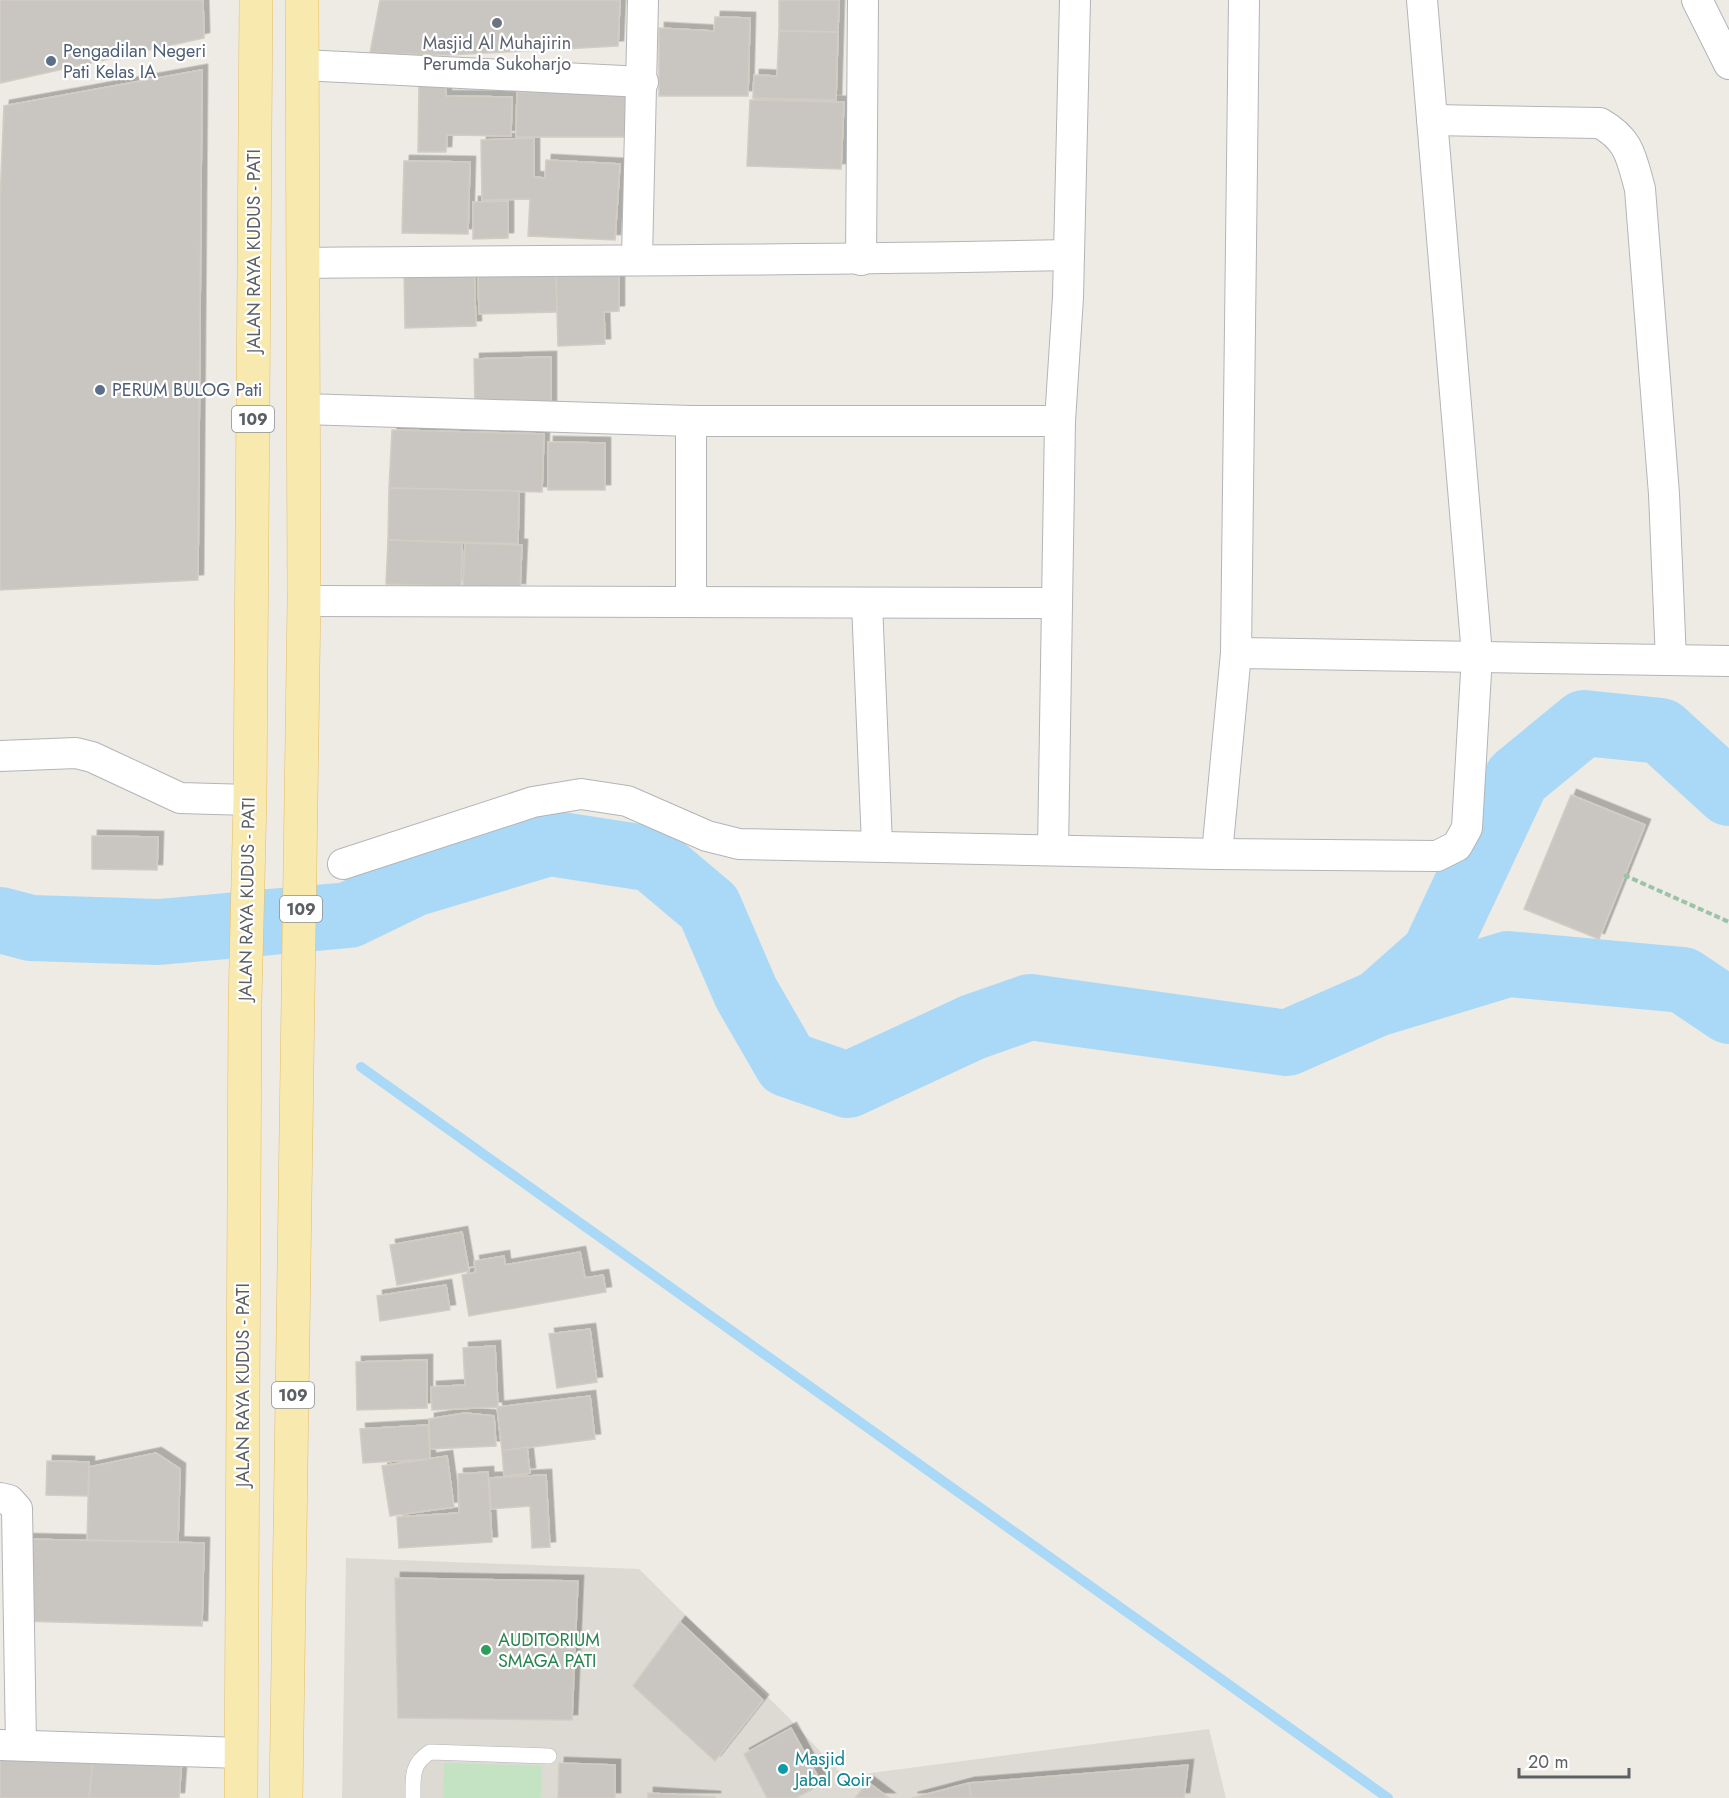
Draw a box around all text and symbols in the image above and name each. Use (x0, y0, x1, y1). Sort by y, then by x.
marker: Masjid Al Muhajirin Perumda Sukoharjo (490, 16, 504, 30)
place label: Masjid Al Muhajirin Perumda Sukoharjo (423, 30, 571, 77)
place label: Pengadilan Negeri Pati Kelas IA (63, 38, 206, 85)
marker: Pengadilan Negeri Pati Kelas IA (44, 54, 58, 68)
street label: JALAN RAYA KUDUS - PATI (241, 149, 267, 355)
place label: PERUM BULOG Pati (112, 377, 263, 403)
marker: PERUM BULOG Pati (93, 383, 107, 397)
road number: 109 (232, 406, 274, 432)
street label: JALAN RAYA KUDUS - PATI (232, 797, 262, 1003)
road number: 109 (280, 896, 322, 922)
street label: JALAN RAYA KUDUS - PATI (230, 1283, 256, 1489)
road number: 109 (272, 1382, 314, 1408)
place label: AUDITORIUM SMAGA PATI (498, 1627, 600, 1674)
marker: AUDITORIUM SMAGA PATI (479, 1643, 493, 1657)
scale bar (1519, 1741, 1628, 1779)
place label: Masjid Jabal Qoir (793, 1746, 872, 1793)
text: 20 m (1528, 1749, 1568, 1775)
marker: Masjid Jabal Qoir (776, 1762, 790, 1776)

